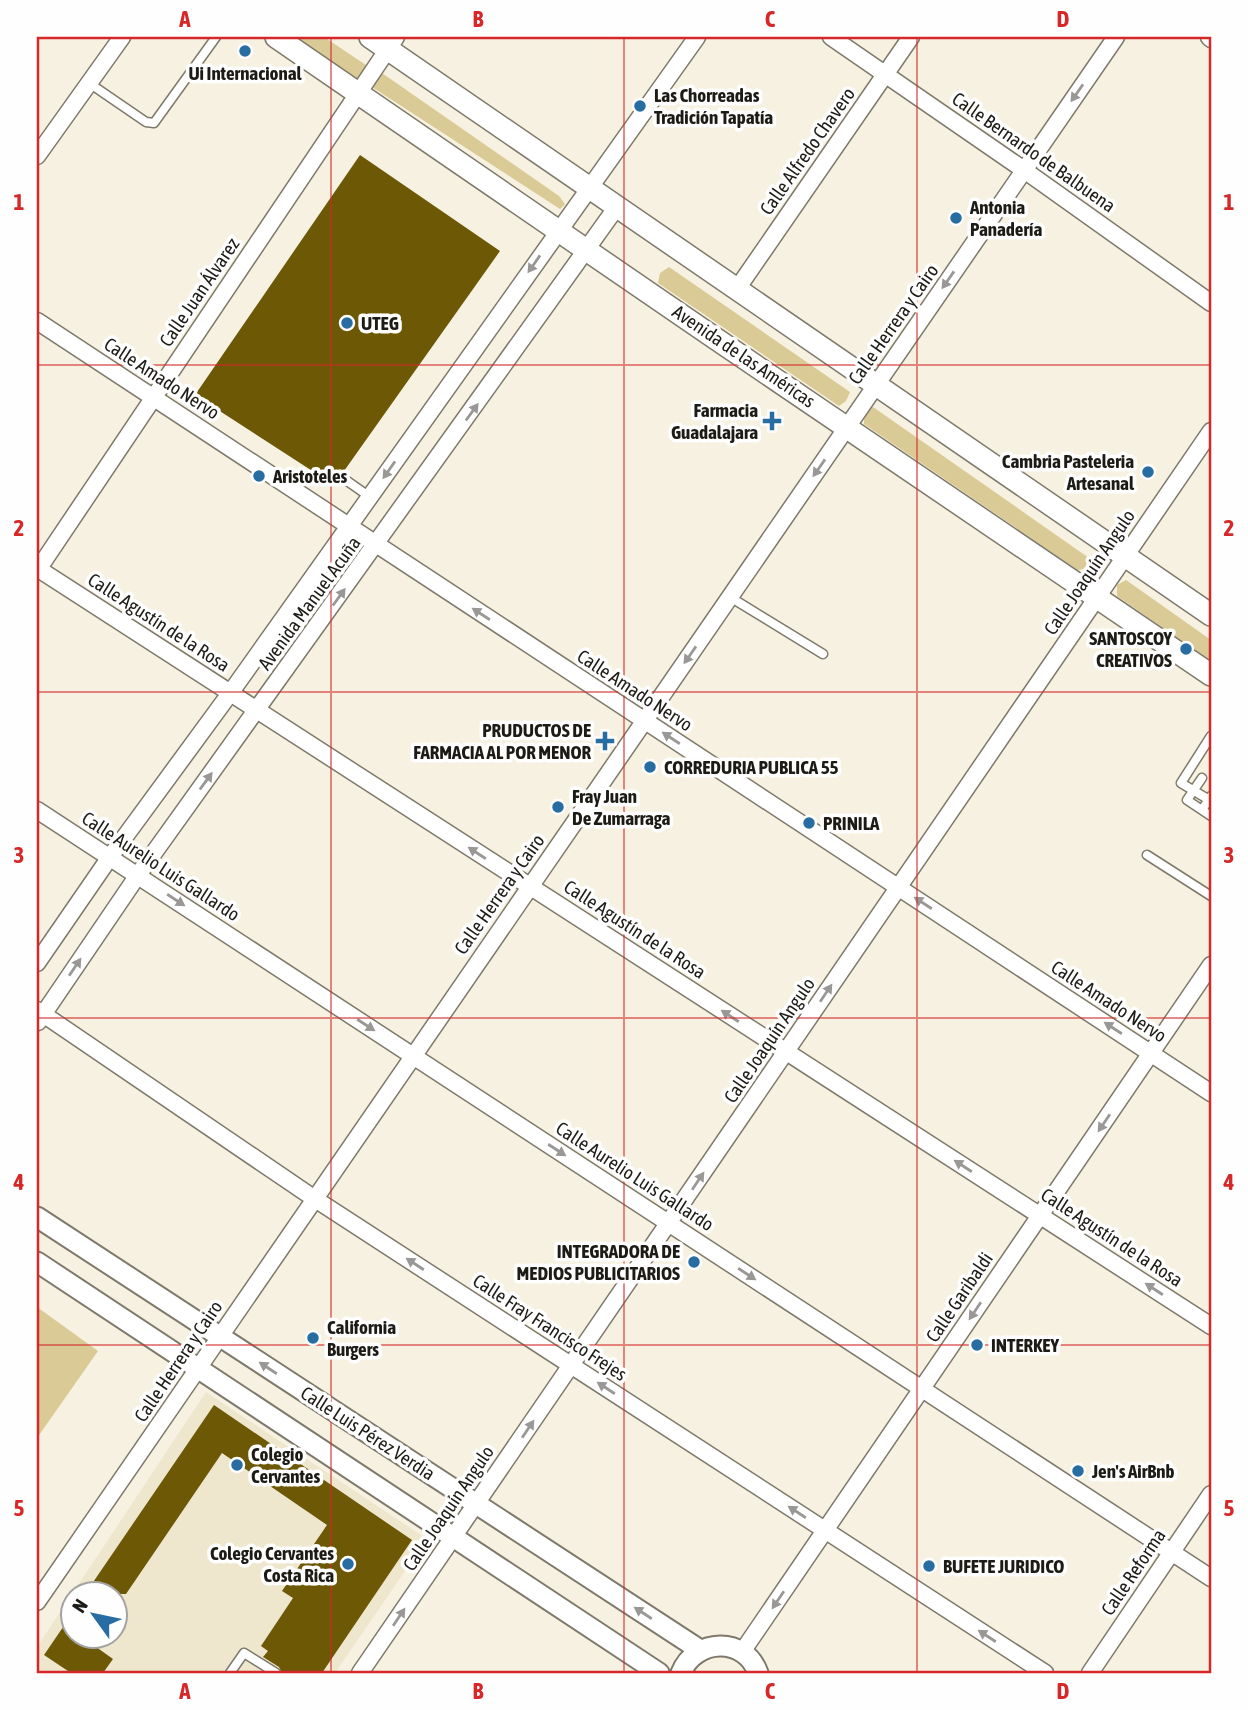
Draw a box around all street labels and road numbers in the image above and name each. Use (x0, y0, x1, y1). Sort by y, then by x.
street label: Calle Alfredo Chavero (755, 83, 859, 219)
street label: Calle Bernardo de Balbuena (948, 87, 1120, 217)
street label: Calle Juan Álvarez (155, 233, 243, 350)
street label: Calle Herrera y Cairo (843, 260, 943, 388)
street label: Avenida de las Américas (669, 300, 820, 412)
street label: Calle Amado Nervo (100, 333, 224, 423)
street label: Calle Joaquín Angulo (1039, 505, 1139, 639)
street label: Avenida Manuel Acuña (253, 532, 365, 674)
street label: Calle Agustín de la Rosa (84, 568, 234, 676)
street label: Calle Amado Nervo (573, 645, 697, 735)
street label: Calle Aurelio Luis Gallardo (78, 807, 244, 925)
street label: Calle Herrera y Cairo (449, 830, 549, 958)
street label: Calle Agustín de la Rosa (560, 875, 710, 983)
street label: Calle Amado Nervo (1047, 956, 1171, 1046)
street label: Calle Joaquín Angulo (719, 973, 819, 1107)
street label: Calle Aurelio Luis Gallardo (552, 1117, 718, 1235)
street label: Calle Agustín de la Rosa (1037, 1183, 1187, 1291)
street label: Calle Garibaldi (921, 1248, 997, 1346)
street label: Calle Fray Francisco Frejes (469, 1269, 631, 1385)
street label: Calle Herrera y Cairo (129, 1296, 227, 1426)
street label: Calle Luis Pérez Verdia (297, 1381, 439, 1485)
street label: Calle Joaquín Angulo (398, 1441, 498, 1575)
street label: Calle Reforma (1096, 1525, 1170, 1619)

